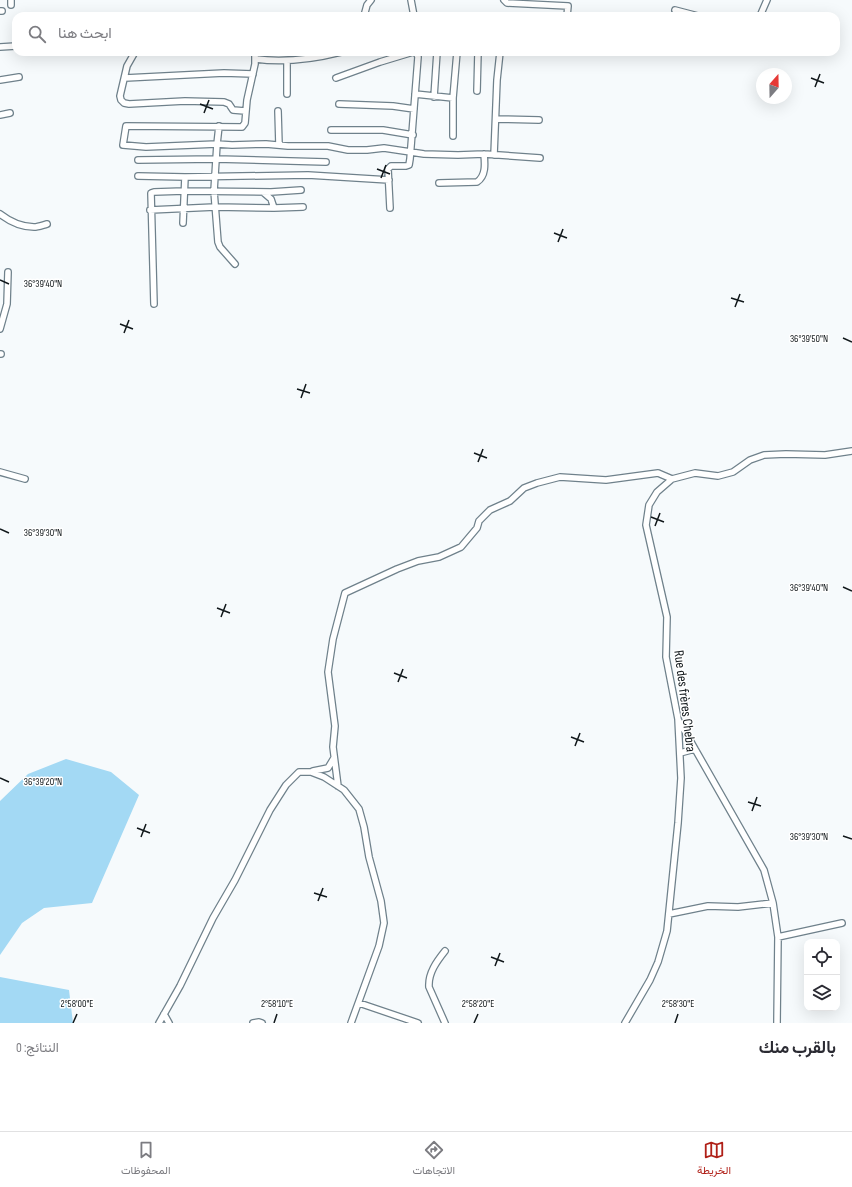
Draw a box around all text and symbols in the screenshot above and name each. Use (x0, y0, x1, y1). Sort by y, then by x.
search box (12, 12, 840, 56)
icon: search (26, 23, 48, 45)
text: ابحث هنا (58, 24, 112, 43)
north arrow (756, 68, 792, 104)
text: 36°39'40"N (24, 278, 62, 290)
text: 36°39'50"N (790, 333, 828, 345)
text: 36°39'30"N (24, 527, 62, 539)
text: 36°39'40"N (790, 582, 828, 594)
street label: Rue des frères Chebra (670, 649, 700, 753)
text: 36°39'20"N (24, 776, 62, 788)
text: 36°39'30"N (790, 831, 828, 843)
map controls (804, 939, 840, 1011)
button: locate (804, 939, 840, 975)
button: layers (804, 975, 840, 1011)
text: 2°58'00"E (61, 998, 93, 1010)
text: 2°58'10"E (261, 998, 293, 1010)
text: 2°58'20"E (462, 998, 494, 1010)
text: 2°58'30"E (662, 998, 694, 1010)
text: بالقرب منك (759, 1038, 836, 1058)
text: النتائج: 0 (16, 1040, 59, 1056)
tab: المحفوظات (121, 1139, 171, 1180)
tab: الاتجاهات (412, 1139, 455, 1180)
tab: الخريطة (697, 1139, 731, 1180)

